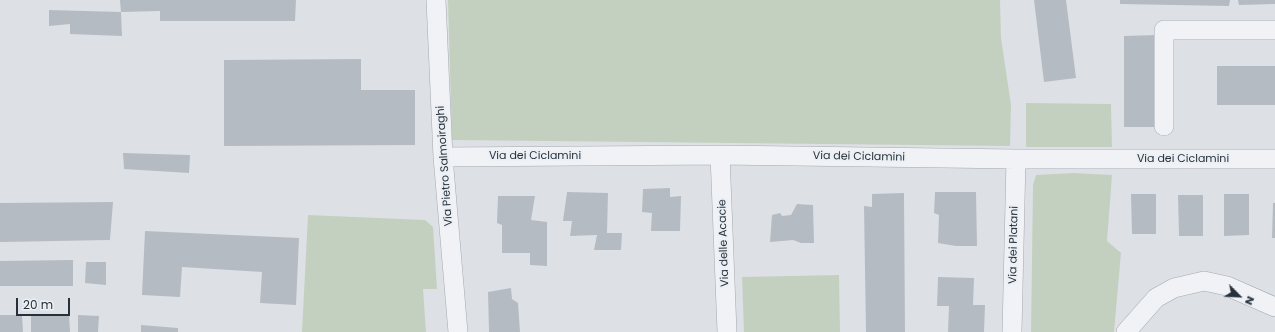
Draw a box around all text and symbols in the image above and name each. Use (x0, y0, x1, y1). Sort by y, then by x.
street label: Via Pietro Salmoiraghi (434, 105, 456, 227)
street label: Via dei Ciclamini (489, 149, 581, 163)
street label: Via dei Ciclamini (813, 150, 905, 164)
street label: Via dei Ciclamini (1137, 152, 1229, 166)
street label: Via delle Acacie (716, 199, 732, 287)
street label: Via dei Platani (1007, 206, 1021, 284)
north arrow (1219, 276, 1259, 316)
scale bar (18, 290, 72, 316)
text: N (1241, 294, 1259, 308)
text: 20 m (23, 296, 53, 313)

